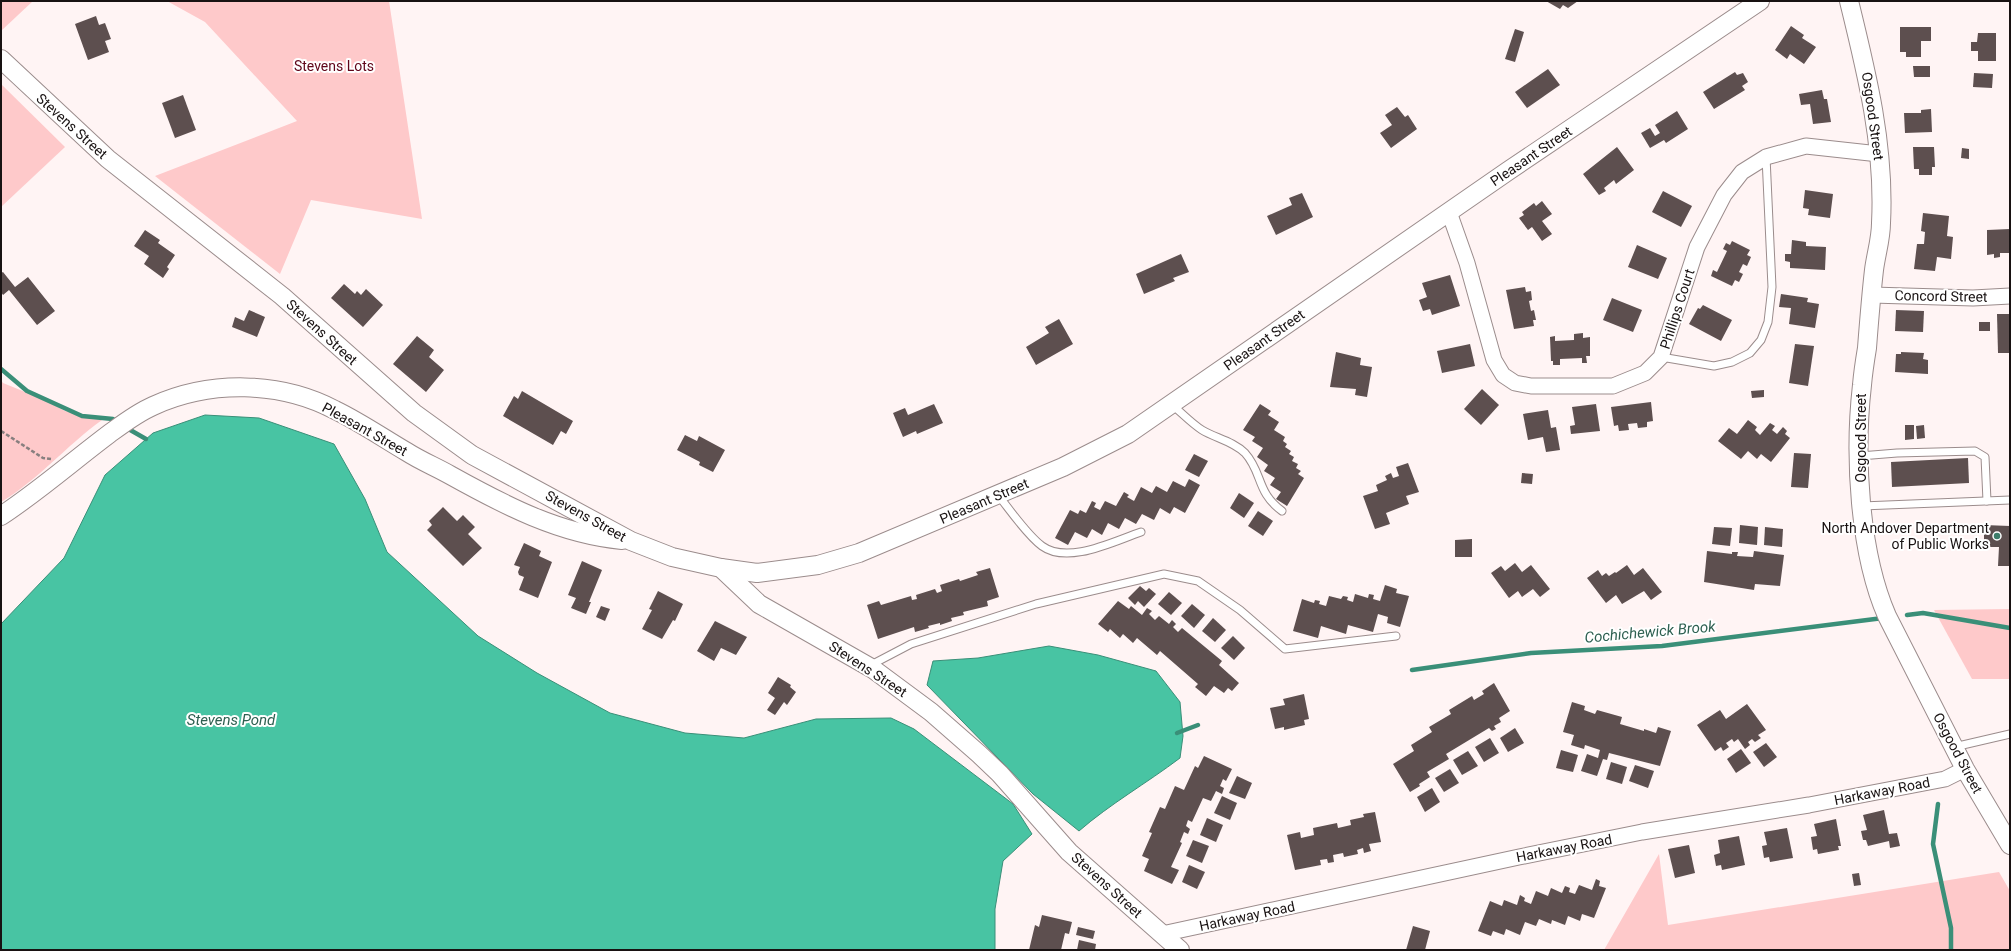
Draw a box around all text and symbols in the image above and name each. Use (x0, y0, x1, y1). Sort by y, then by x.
park label: Stevens Lots (294, 58, 374, 74)
street label: Osgood Street (1859, 71, 1887, 162)
street label: Stevens Street (33, 90, 111, 162)
street label: Pleasant Street (1487, 123, 1575, 189)
street label: Phillips Court (1657, 267, 1698, 351)
street label: Concord Street (1894, 287, 1988, 305)
street label: Stevens Street (283, 296, 361, 368)
street label: Pleasant Street (1221, 306, 1308, 374)
street label: Osgood Street (1853, 393, 1869, 483)
street label: Pleasant Street (320, 399, 411, 459)
street label: Pleasant Street (937, 475, 1031, 527)
street label: Stevens Street (543, 487, 629, 545)
place label: North Andover Department of Public Works (1821, 520, 1989, 552)
marker: North Andover Department of Public Works (1992, 531, 2002, 541)
water label: Cochichewick Brook (1584, 617, 1717, 647)
street label: Stevens Street (826, 638, 910, 700)
street label: Osgood Street (1930, 710, 1986, 796)
water label: Stevens Pond (187, 711, 276, 729)
street label: Harkaway Road (1833, 774, 1931, 808)
street label: Harkaway Road (1515, 831, 1613, 865)
street label: Stevens Street (1068, 849, 1146, 921)
street label: Harkaway Road (1198, 898, 1296, 934)

